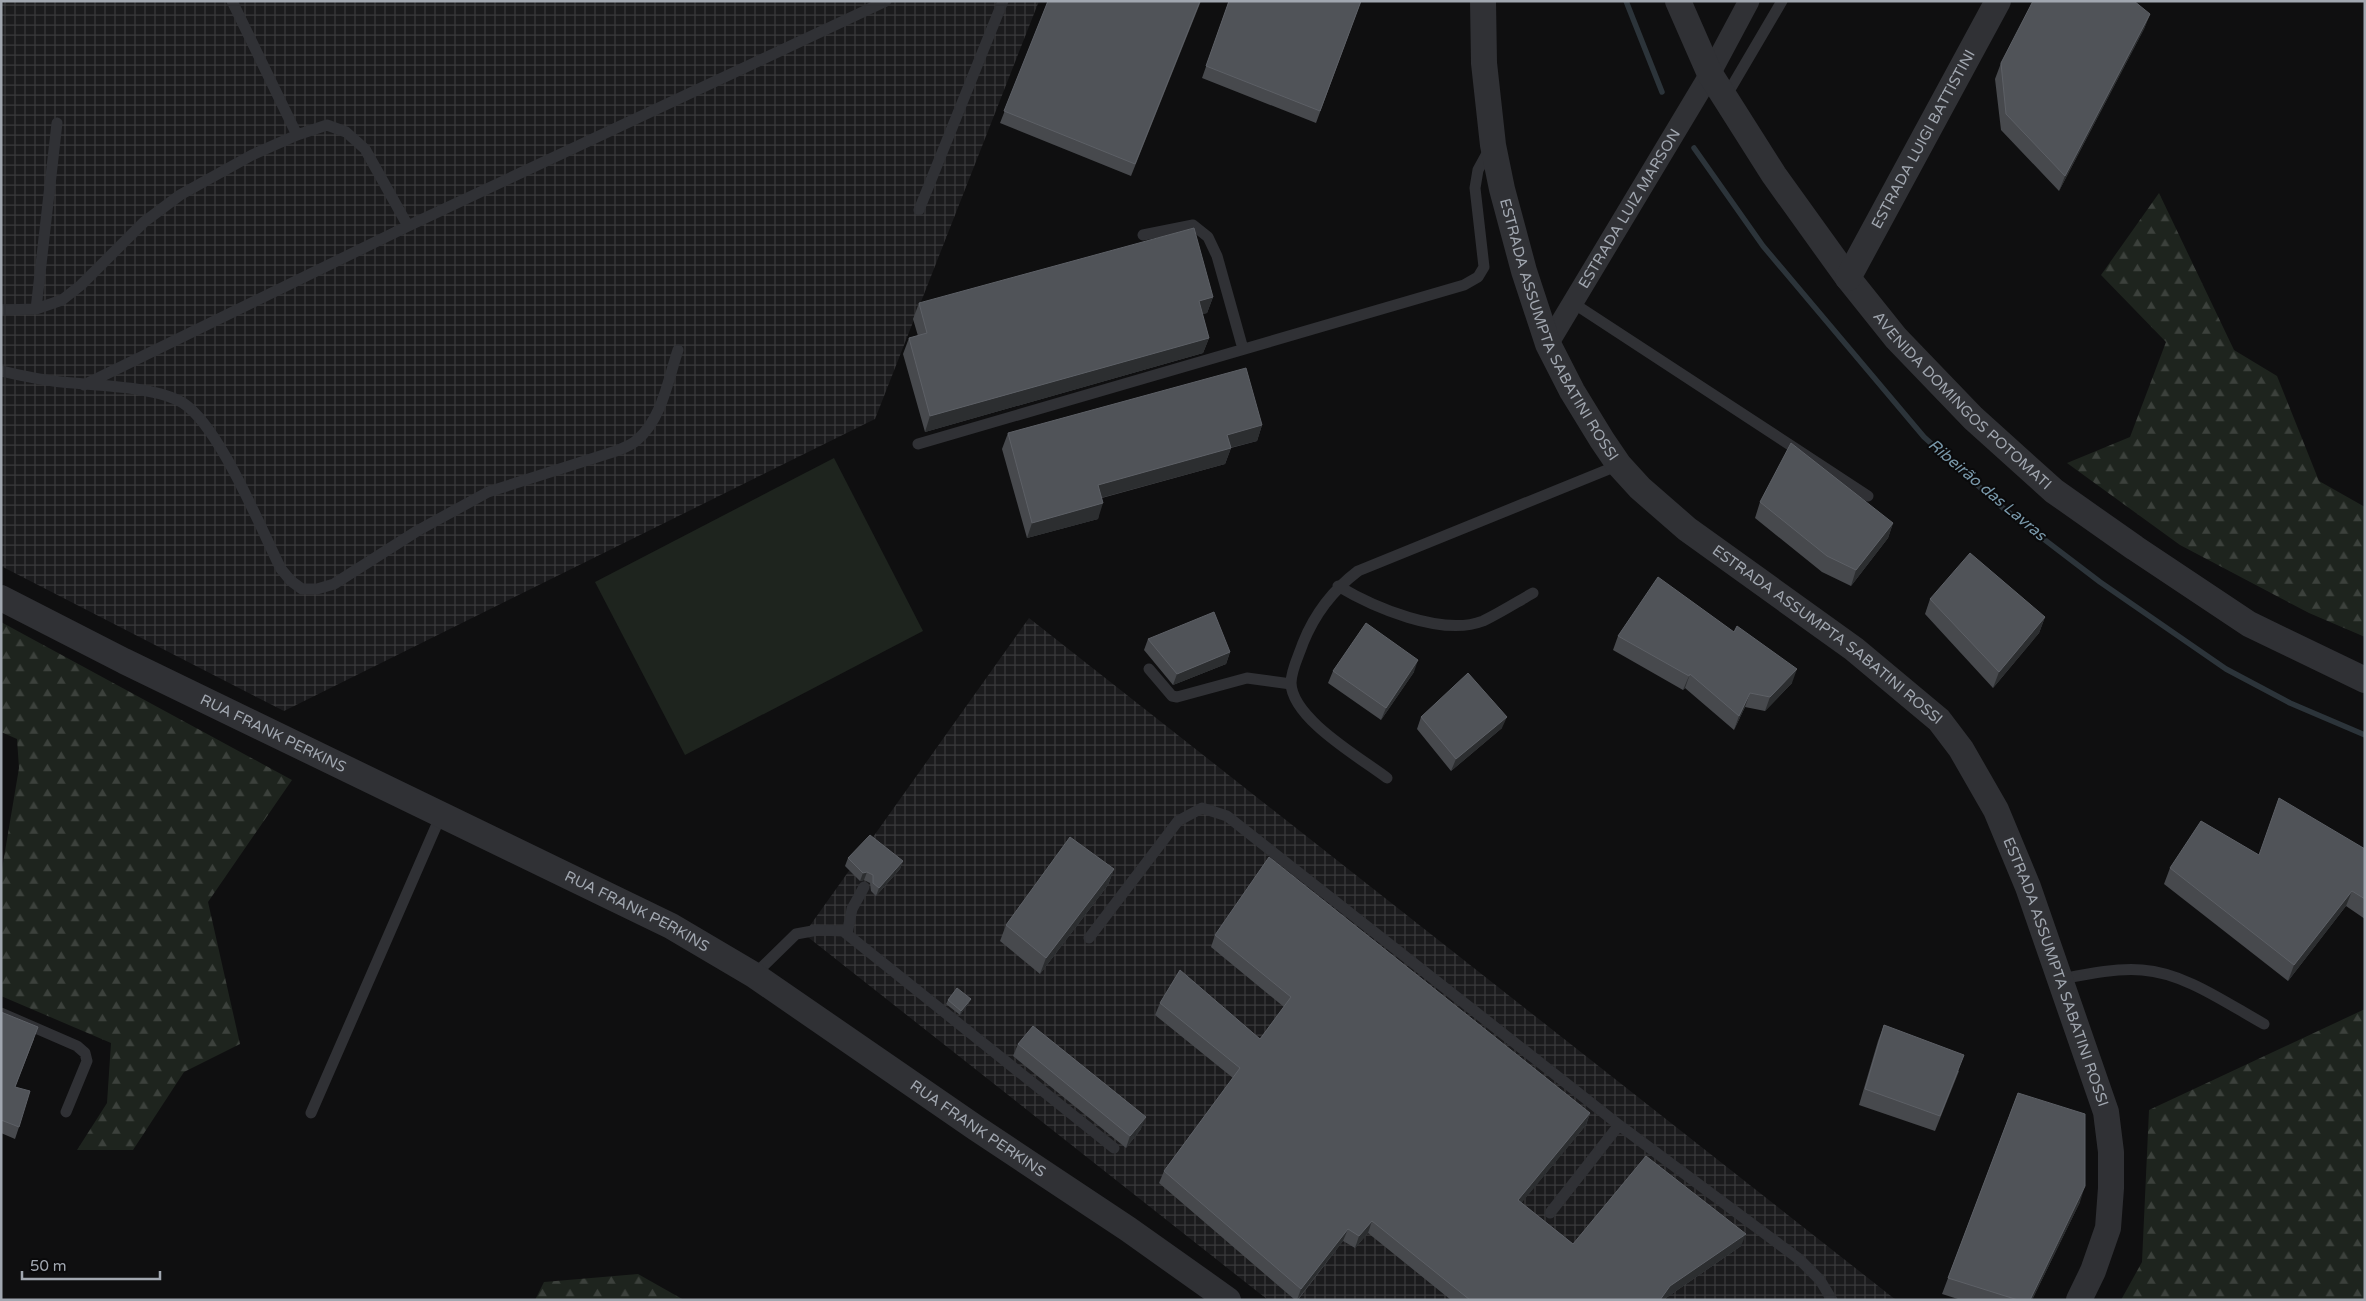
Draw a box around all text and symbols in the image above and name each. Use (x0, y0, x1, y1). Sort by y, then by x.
street label: ESTRADA LUIGI BATTISTINI (1868, 47, 1979, 232)
street label: ESTRADA LUIZ MARSON (1575, 126, 1684, 292)
street label: ESTRADA ASSUMPTA SABATINI ROSSI (1496, 196, 1622, 464)
street label: AVENIDA DOMINGOS POTOMATI (1869, 308, 2055, 493)
water label: Ribeirão das Lavras (1924, 435, 2051, 546)
street label: ESTRADA ASSUMPTA SABATINI ROSSI (1709, 541, 1946, 728)
street label: RUA FRANK PERKINS (197, 690, 349, 776)
street label: ESTRADA ASSUMPTA SABATINI ROSSI (1999, 835, 2112, 1109)
street label: RUA FRANK PERKINS (562, 867, 713, 956)
street label: RUA FRANK PERKINS (907, 1076, 1049, 1181)
scale bar (22, 1248, 160, 1280)
text: 50 m (30, 1257, 67, 1275)

